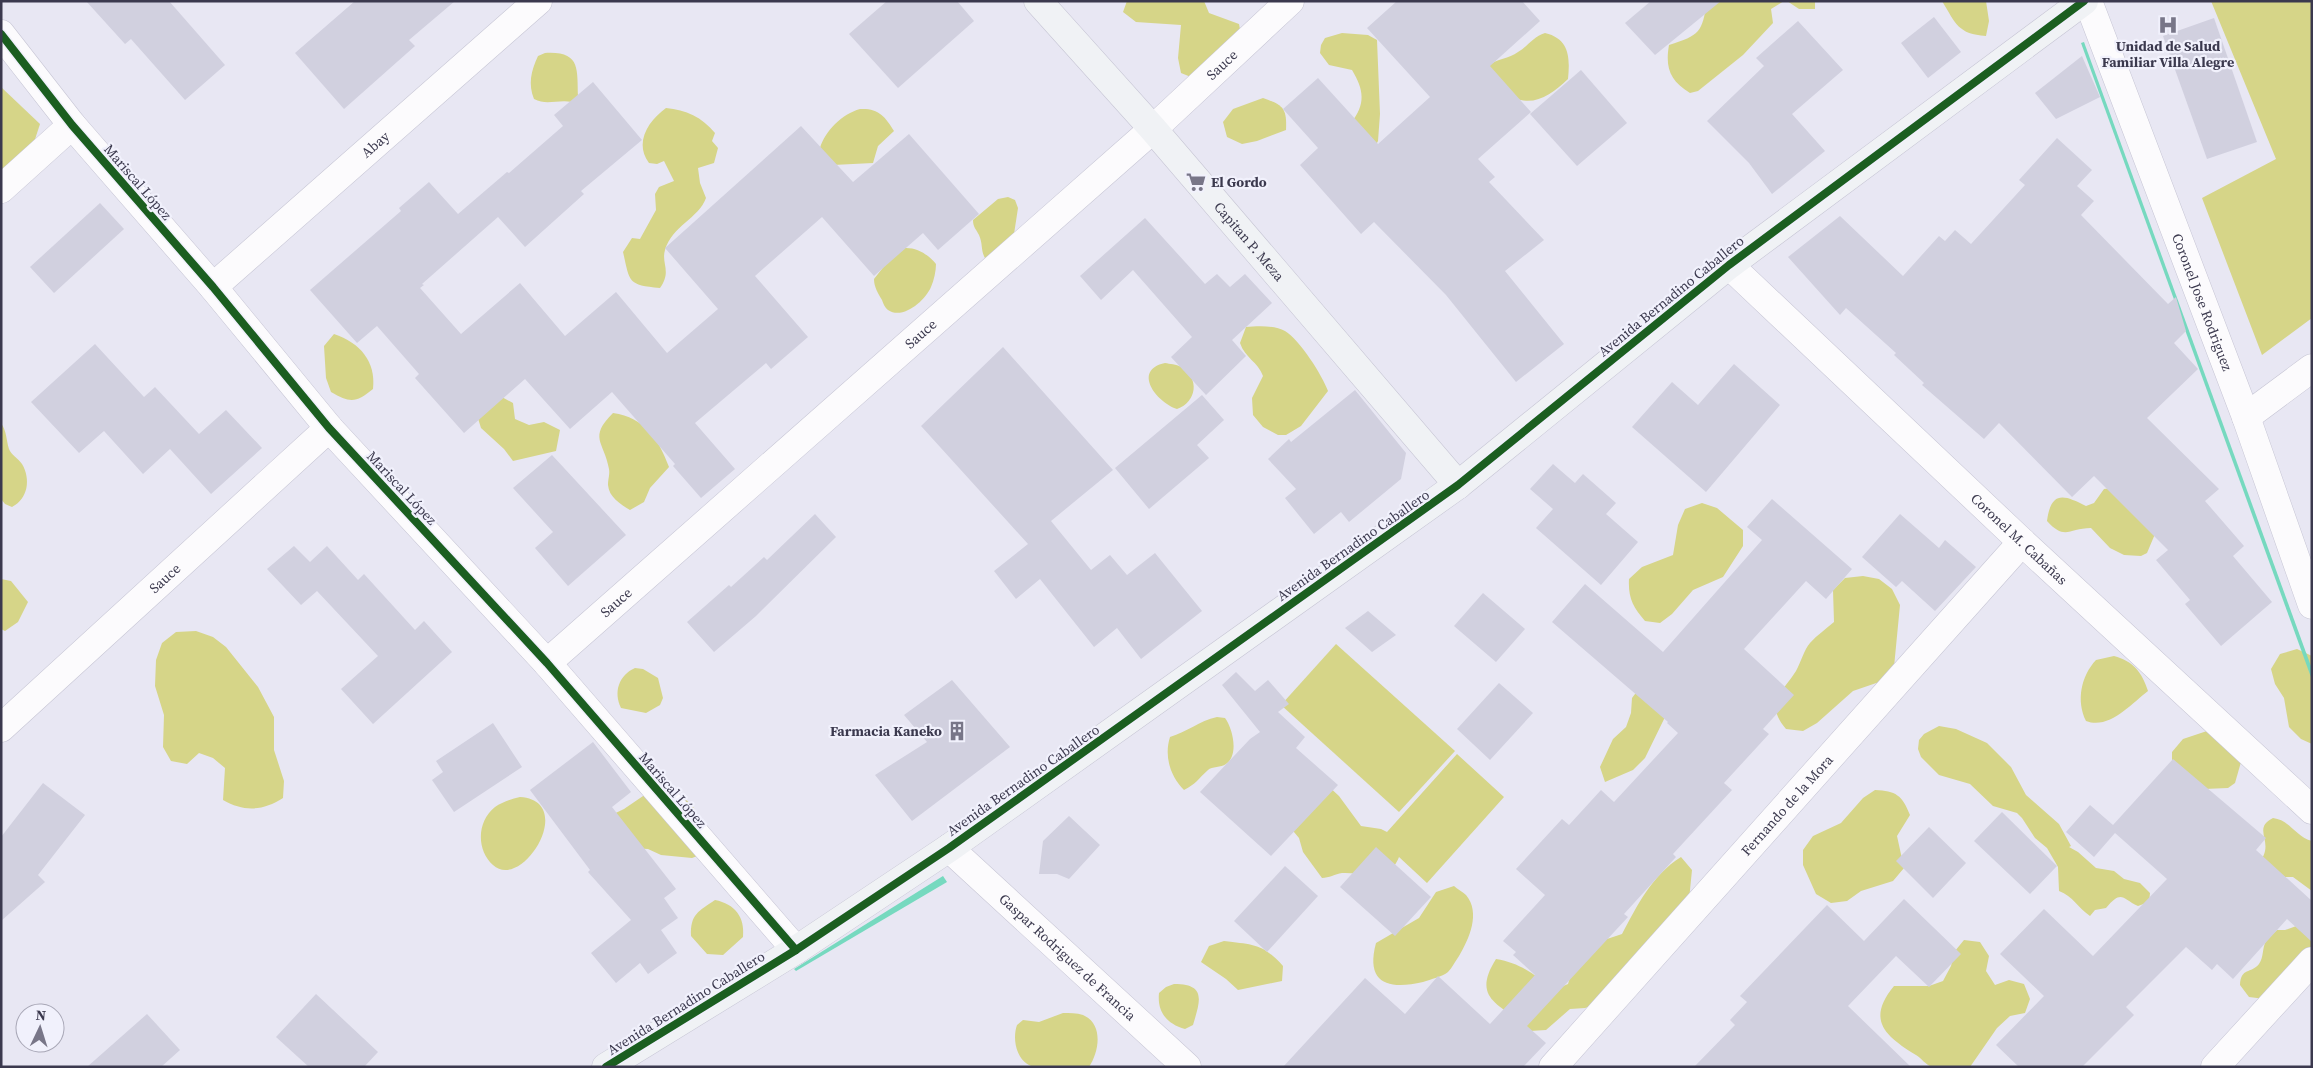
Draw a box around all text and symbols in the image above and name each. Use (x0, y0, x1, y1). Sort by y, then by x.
hospital icon: Unidad de Salud Familiar Villa Alegre (2157, 14, 2179, 36)
place label: Unidad de Salud Familiar Villa Alegre (2102, 36, 2234, 72)
street label: Sauce (1202, 45, 1242, 84)
street label: Abay (357, 126, 394, 162)
street label: Mariscal López (99, 140, 177, 225)
supermarket icon: El Gordo (1185, 171, 1207, 193)
place label: El Gordo (1211, 172, 1267, 192)
street label: Capitan P. Meza (1210, 197, 1290, 286)
street label: Coronel Jose Rodriguez (2167, 230, 2238, 374)
street label: Avenida Bernadino Caballero (1594, 231, 1748, 361)
street label: Sauce (900, 314, 941, 353)
street label: Mariscal López (362, 447, 442, 530)
street label: Avenida Bernadino Caballero (1273, 484, 1434, 605)
street label: Coronel M. Cabañas (1966, 489, 2072, 589)
street label: Sauce (145, 559, 185, 598)
street label: Sauce (596, 583, 636, 622)
street label: Avenida Bernadino Caballero (943, 719, 1104, 840)
building icon: Farmacia Kaneko (946, 720, 968, 742)
place label: Farmacia Kaneko (830, 721, 942, 741)
street label: Mariscal López (634, 748, 712, 833)
street label: Fernando de la Mora (1736, 750, 1838, 860)
street label: Gaspar Rodriguez de Francia (995, 889, 1141, 1026)
street label: Avenida Bernadino Caballero (603, 946, 769, 1060)
north arrow (15, 1003, 65, 1053)
text: N (35, 1005, 47, 1025)

